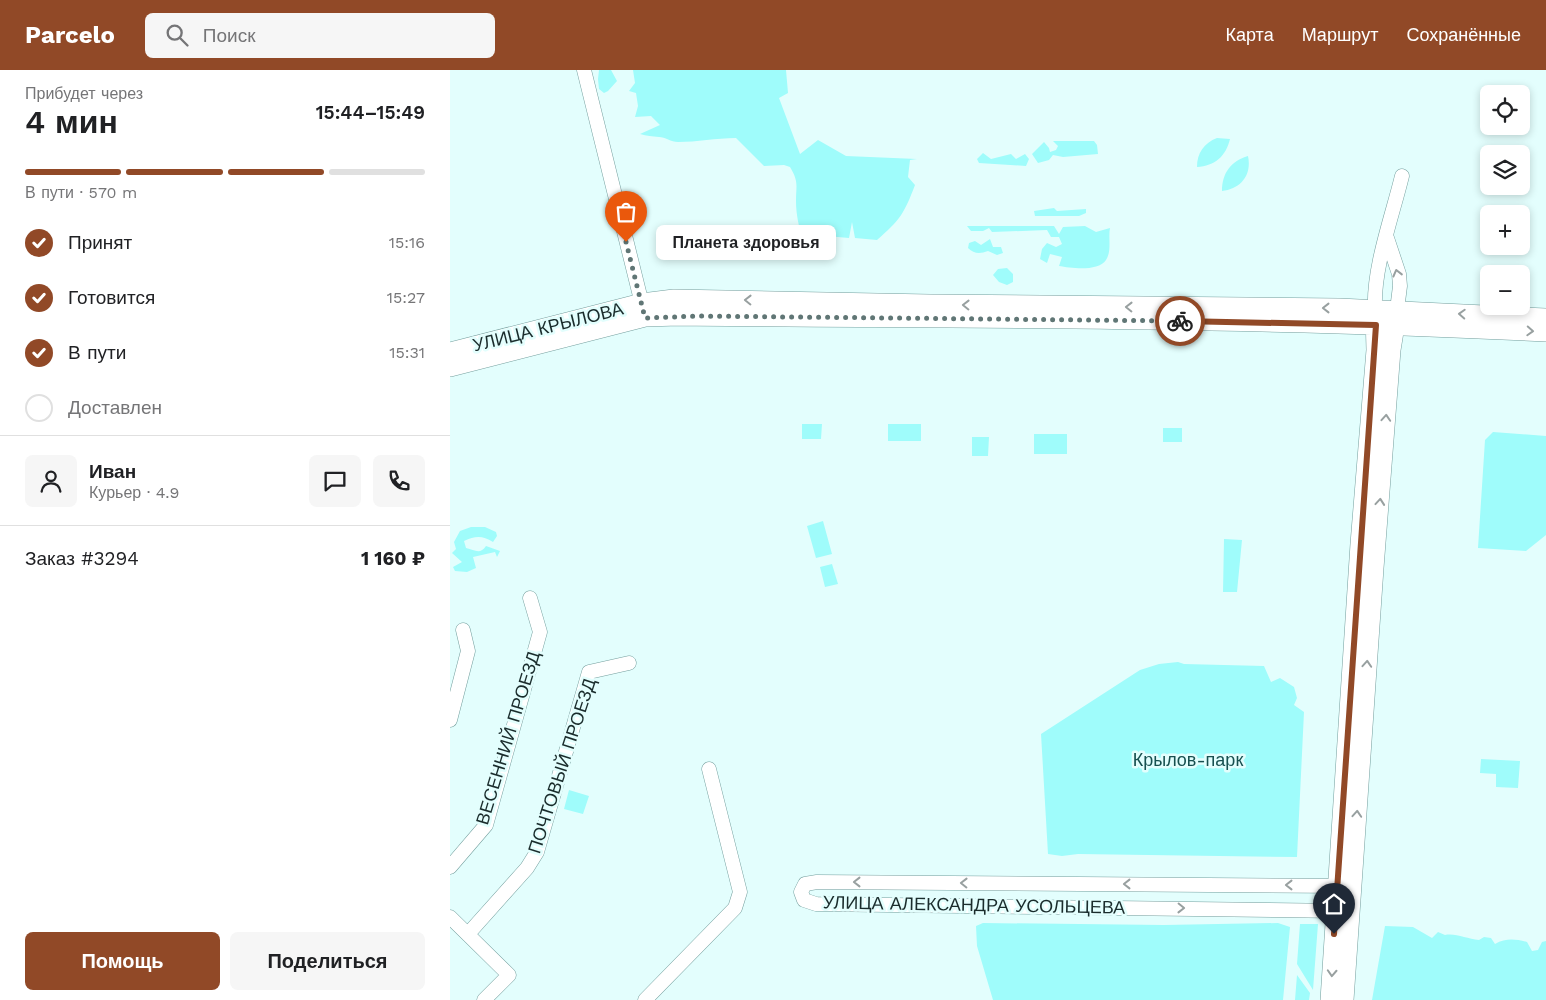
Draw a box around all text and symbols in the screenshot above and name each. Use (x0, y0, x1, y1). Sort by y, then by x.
search box (145, 13, 495, 58)
text: Parcelo (25, 21, 115, 49)
icon: search (163, 21, 191, 49)
text: Поиск (203, 24, 255, 47)
text: Карта (1226, 24, 1274, 45)
text: Маршрут (1302, 24, 1378, 45)
text: Сохранённые (1406, 24, 1521, 45)
text: Прибудет через (25, 84, 143, 103)
map controls (1480, 85, 1530, 315)
button: locate (1480, 85, 1530, 135)
text: 15:44–15:49 (316, 101, 425, 124)
text: 4 мин (25, 103, 118, 141)
button: layers (1480, 145, 1530, 195)
text: В пути · 570 m (25, 183, 137, 202)
pin (605, 191, 647, 242)
icon: bag (612, 198, 640, 226)
button: + (1480, 205, 1530, 255)
callout: Планета здоровья (656, 224, 836, 260)
icon: check (25, 229, 53, 257)
text: Принят (68, 231, 132, 254)
text: 15:16 (389, 233, 425, 252)
text: Планета здоровья (673, 233, 819, 252)
button: − (1480, 265, 1530, 315)
one-way arrow (1392, 269, 1403, 278)
icon: check (25, 284, 53, 312)
text: Готовится (68, 286, 155, 309)
text: 15:27 (387, 288, 425, 307)
one-way arrow (744, 295, 752, 306)
courier (1155, 296, 1205, 346)
street label: УЛИЦА КРЫЛОВА (470, 298, 625, 355)
one-way arrow (962, 300, 970, 310)
one-way arrow (1125, 302, 1132, 312)
one-way arrow (1322, 303, 1330, 313)
icon: bike (1166, 307, 1194, 335)
one-way arrow (1458, 308, 1466, 319)
one-way arrow (1526, 326, 1534, 337)
icon: check (25, 339, 53, 367)
text: В пути (68, 341, 126, 364)
text: 15:31 (389, 343, 425, 362)
text: Доставлен (68, 396, 162, 419)
one-way arrow (1381, 414, 1392, 422)
button: person (25, 455, 77, 507)
button: chat (309, 455, 361, 507)
button: phone (373, 455, 425, 507)
text: Иван (89, 460, 136, 483)
text: Курьер · 4.9 (89, 483, 179, 502)
one-way arrow (1374, 498, 1385, 506)
text: Заказ #3294 (25, 547, 139, 570)
text: 1 160 ₽ (361, 547, 425, 570)
street label: ВЕСЕННИЙ ПРОЕЗД (471, 649, 544, 827)
one-way arrow (1362, 660, 1373, 668)
street label: ПОЧТОВЫЙ ПРОЕЗД (523, 676, 600, 856)
park label: Крылов-парк (1133, 749, 1243, 770)
one-way arrow (1352, 809, 1363, 817)
one-way arrow (853, 877, 860, 887)
one-way arrow (960, 878, 968, 888)
one-way arrow (1122, 879, 1130, 889)
one-way arrow (1285, 880, 1292, 890)
pin (1313, 883, 1355, 934)
icon: home (1320, 890, 1348, 918)
street label: УЛИЦА АЛЕКСАНДРА УСОЛЬЦЕВА (823, 891, 1125, 918)
one-way arrow (1177, 903, 1185, 913)
button: Помощь (25, 932, 220, 990)
button: Поделиться (230, 932, 425, 990)
one-way arrow (1326, 969, 1337, 977)

